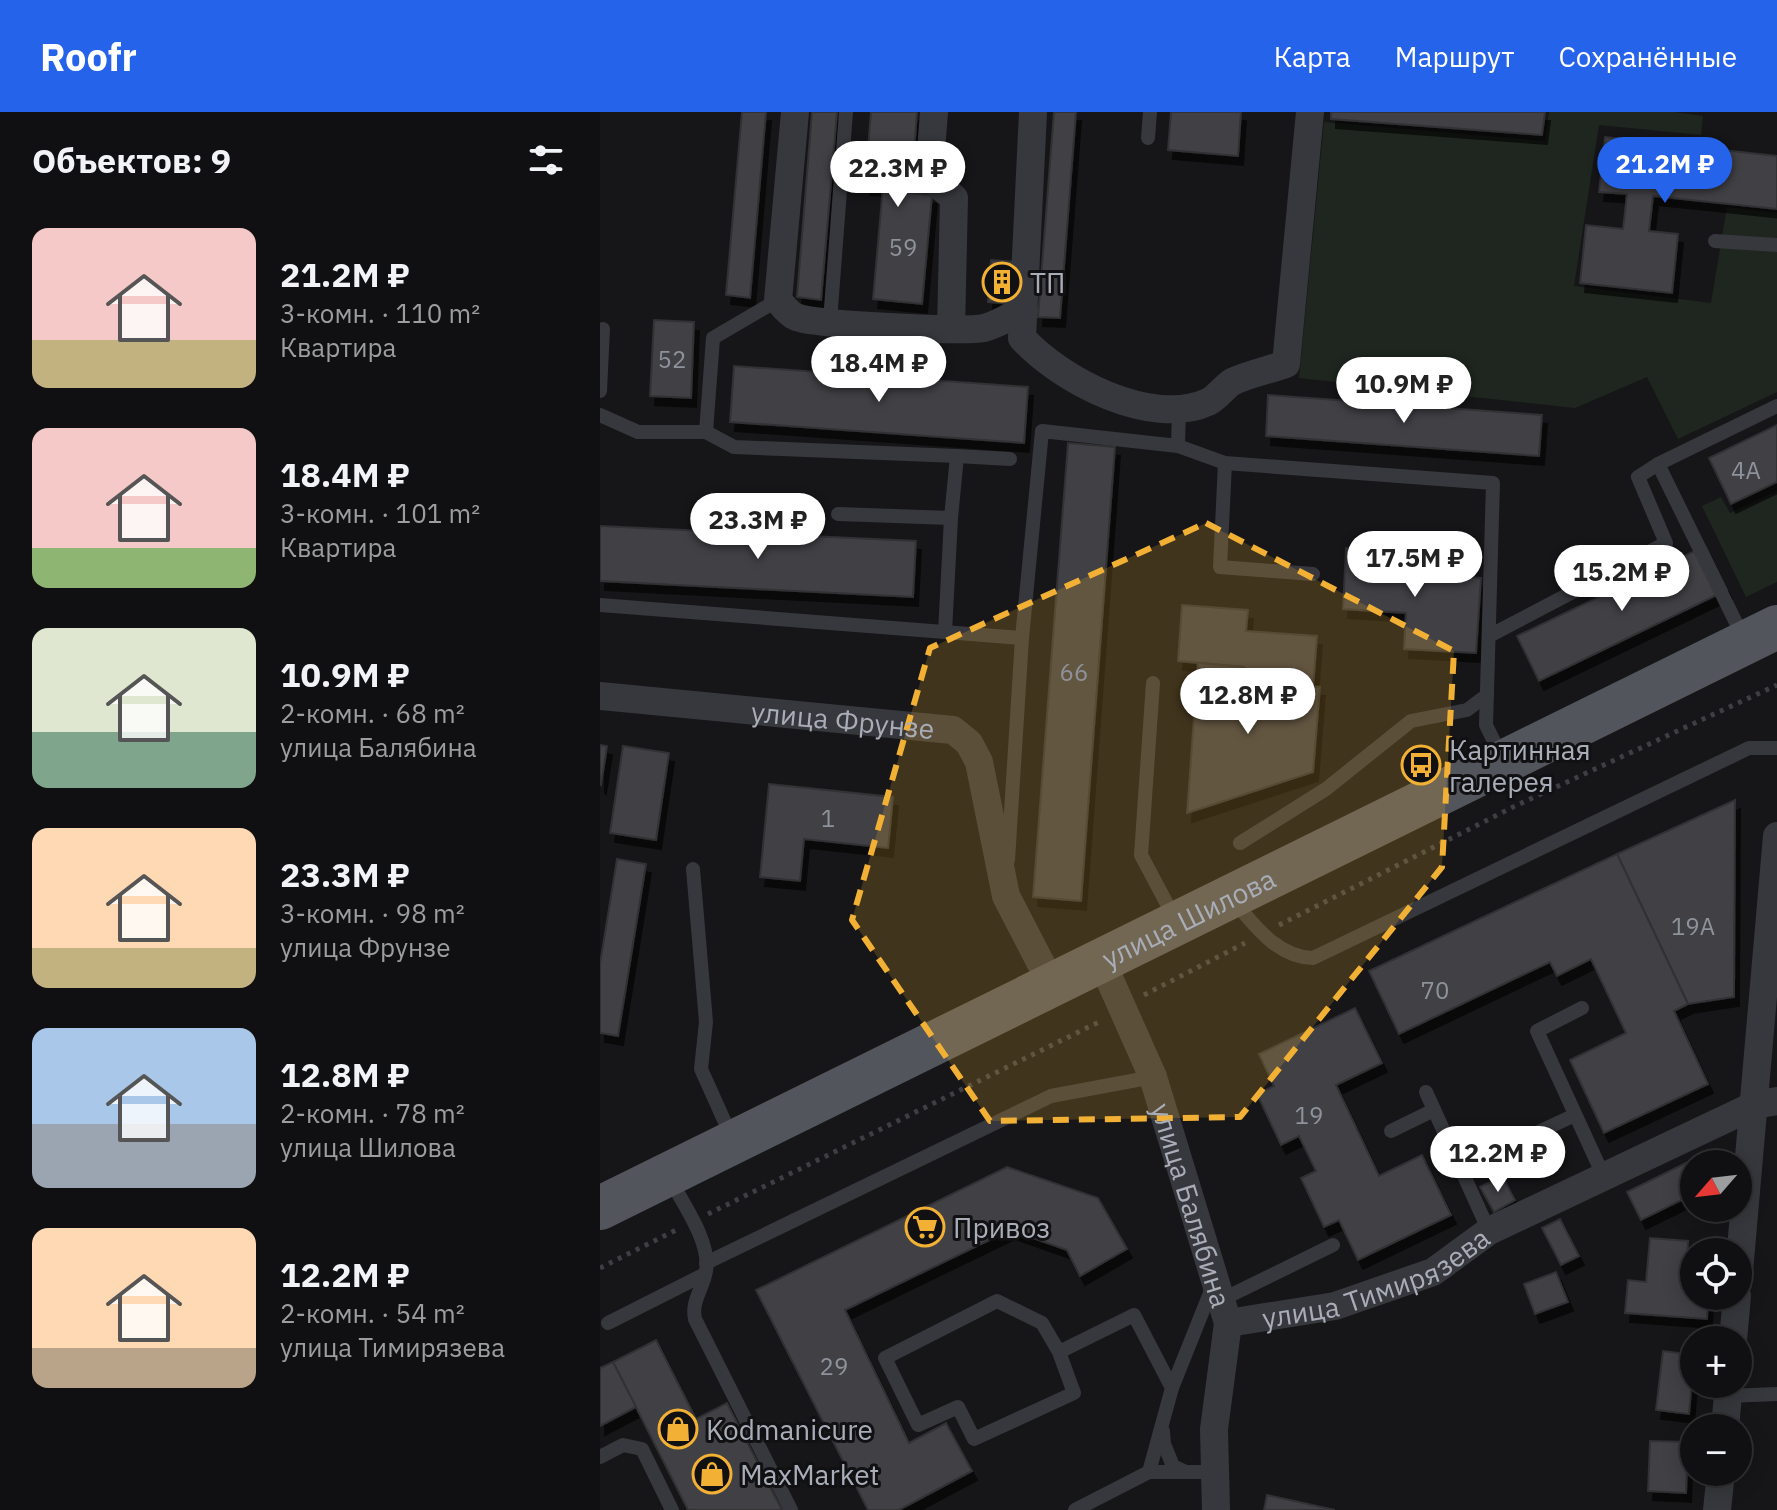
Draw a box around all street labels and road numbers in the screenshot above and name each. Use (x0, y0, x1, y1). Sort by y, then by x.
street label: улица Фрунзе (750, 692, 936, 747)
street label: улица Шилова (1095, 859, 1281, 976)
street label: улица Балябина (1143, 1098, 1241, 1312)
street label: улица Тимирязева (1259, 1219, 1497, 1336)

